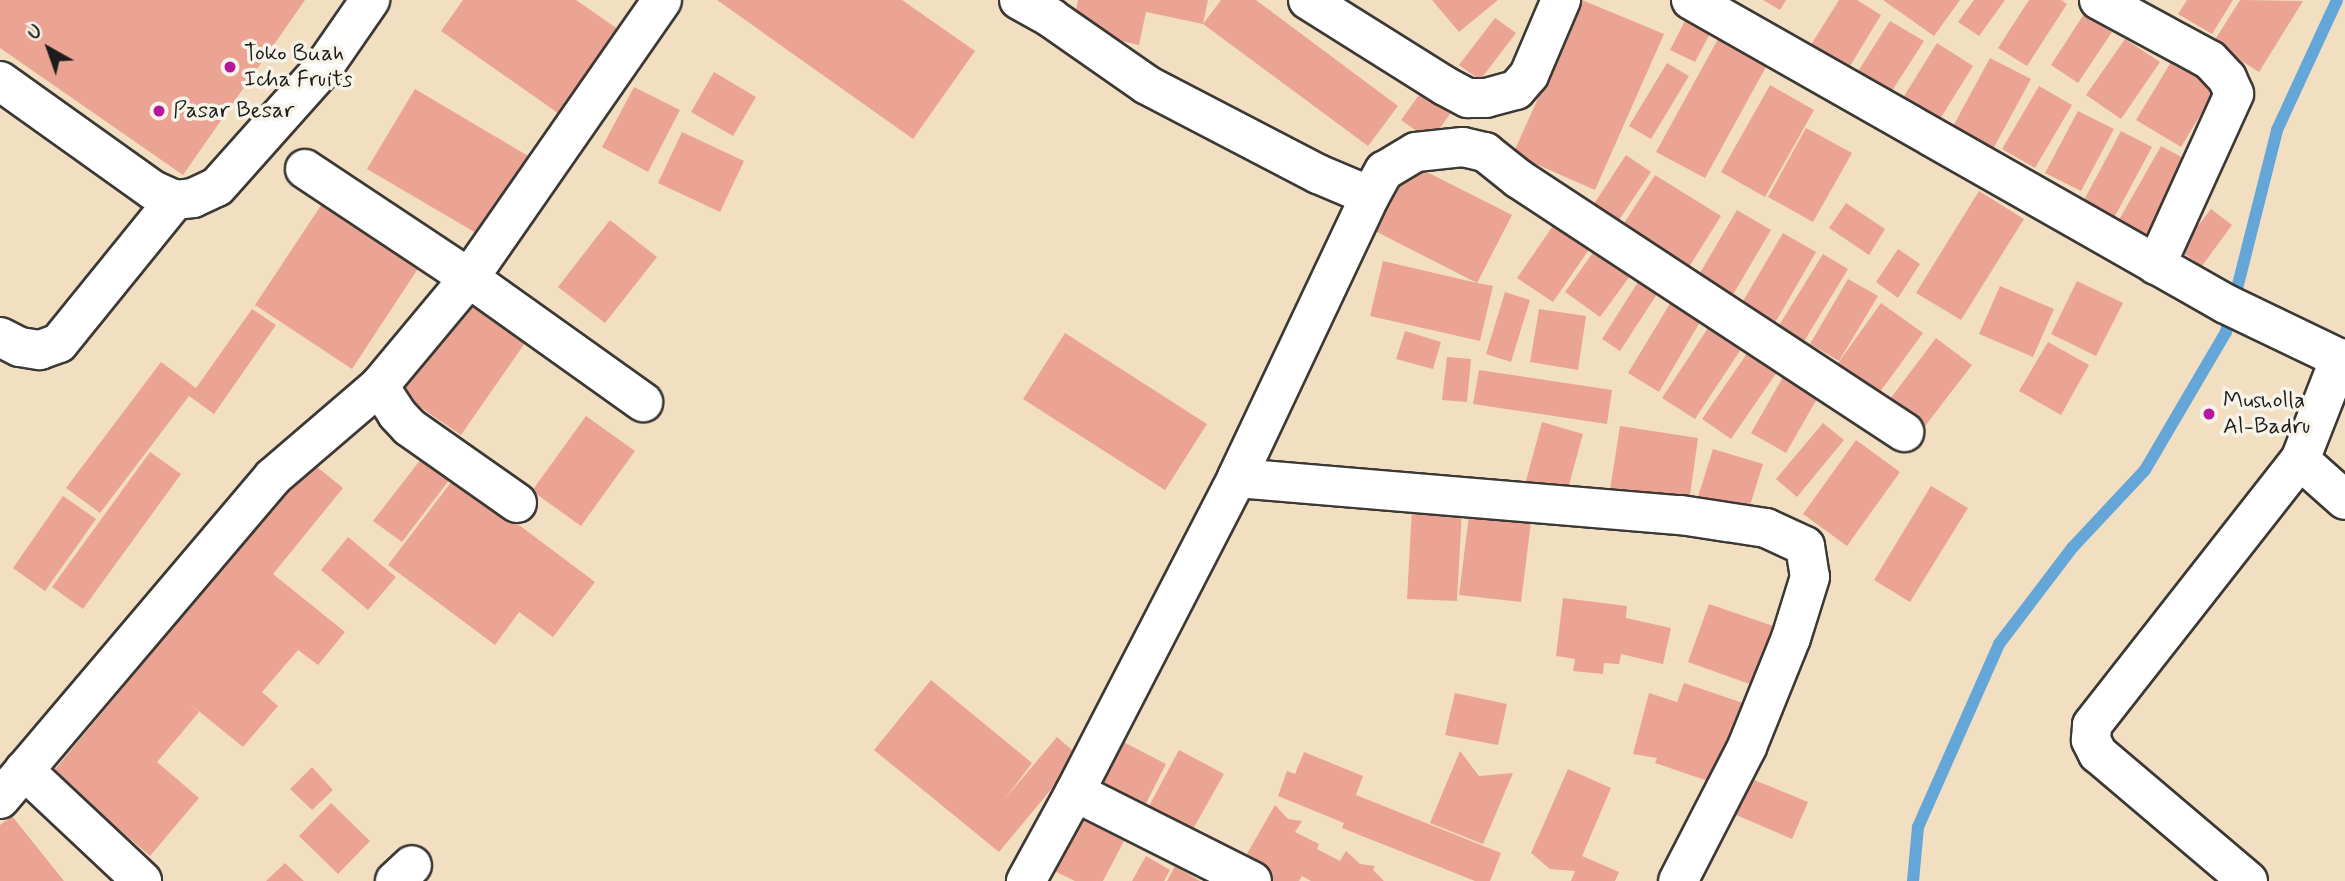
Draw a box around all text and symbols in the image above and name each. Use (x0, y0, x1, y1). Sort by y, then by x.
north arrow (14, 14, 84, 84)
text: U (22, 19, 48, 46)
place label: Toko Buah Icha Fruits (244, 40, 355, 94)
marker: Toko Buah Icha Fruits (222, 59, 238, 75)
place label: Pasar Besar (173, 97, 294, 125)
marker: Pasar Besar (151, 103, 167, 119)
place label: Musholla Al-Badru (2223, 387, 2310, 441)
marker: Musholla Al-Badru (2201, 406, 2217, 422)

